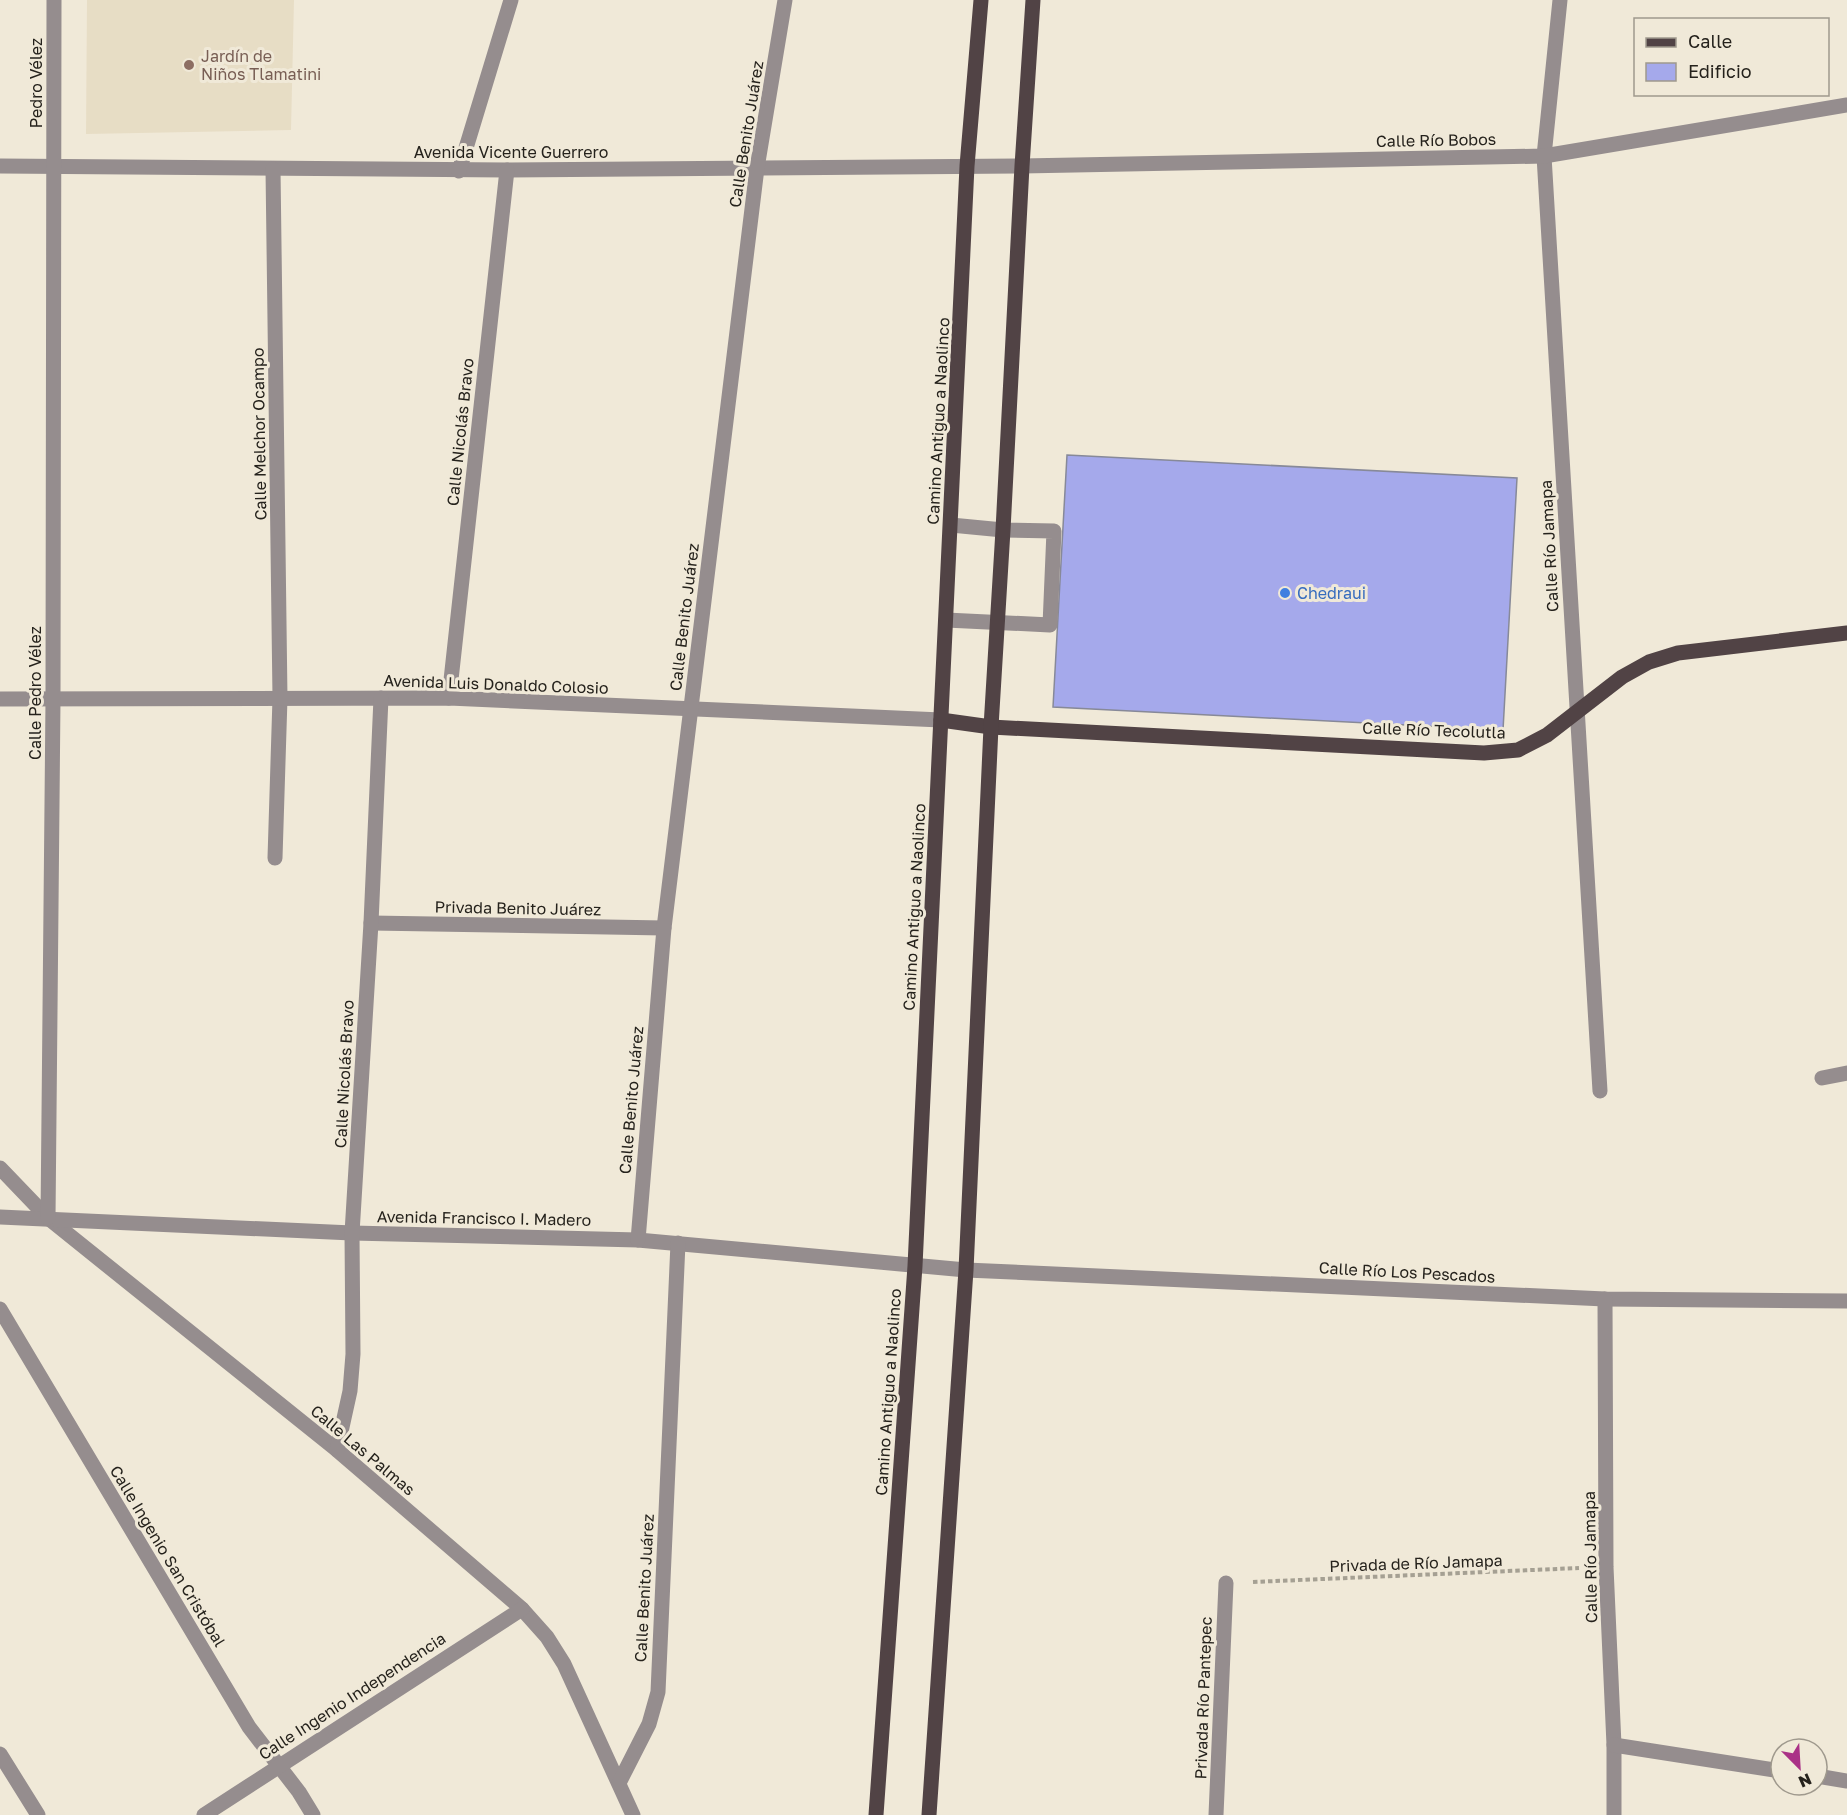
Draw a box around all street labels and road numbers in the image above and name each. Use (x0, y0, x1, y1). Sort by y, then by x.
street label: Pedro Vélez (26, 38, 46, 128)
street label: Calle Benito Juárez (725, 59, 767, 209)
street label: Calle Río Bobos (1376, 129, 1496, 151)
street label: Avenida Vicente Guerrero (414, 142, 608, 162)
street label: Camino Antiguo a Naolinco (923, 317, 953, 525)
street label: Calle Melchor Ocampo (247, 347, 271, 521)
street label: Calle Nicolás Bravo (442, 357, 478, 507)
street label: Calle Río Jamapa (1536, 480, 1562, 612)
street label: Calle Benito Juárez (665, 542, 703, 692)
street label: Calle Pedro Vélez (25, 626, 45, 760)
street label: Avenida Luis Donaldo Colosio (383, 670, 609, 698)
street label: Calle Río Tecolutla (1362, 718, 1506, 742)
street label: Camino Antiguo a Naolinco (899, 803, 929, 1011)
street label: Privada Benito Juárez (435, 897, 601, 919)
street label: Calle Nicolás Bravo (330, 999, 358, 1149)
street label: Calle Benito Juárez (615, 1025, 647, 1175)
street label: Avenida Francisco I. Madero (377, 1206, 591, 1230)
street label: Calle Río Los Pescados (1318, 1257, 1496, 1287)
street label: Camino Antiguo a Naolinco (871, 1288, 905, 1496)
street label: Calle Las Palmas (307, 1400, 419, 1500)
street label: Calle Ingenio San Cristóbal (106, 1462, 230, 1650)
street label: Calle Río Jamapa (1579, 1491, 1601, 1623)
street label: Calle Benito Juárez (630, 1513, 658, 1663)
street label: Privada de Río Jamapa (1329, 1550, 1503, 1576)
street label: Privada Río Pantepec (1190, 1616, 1216, 1780)
street label: Calle Ingenio Independencia (255, 1628, 449, 1764)

